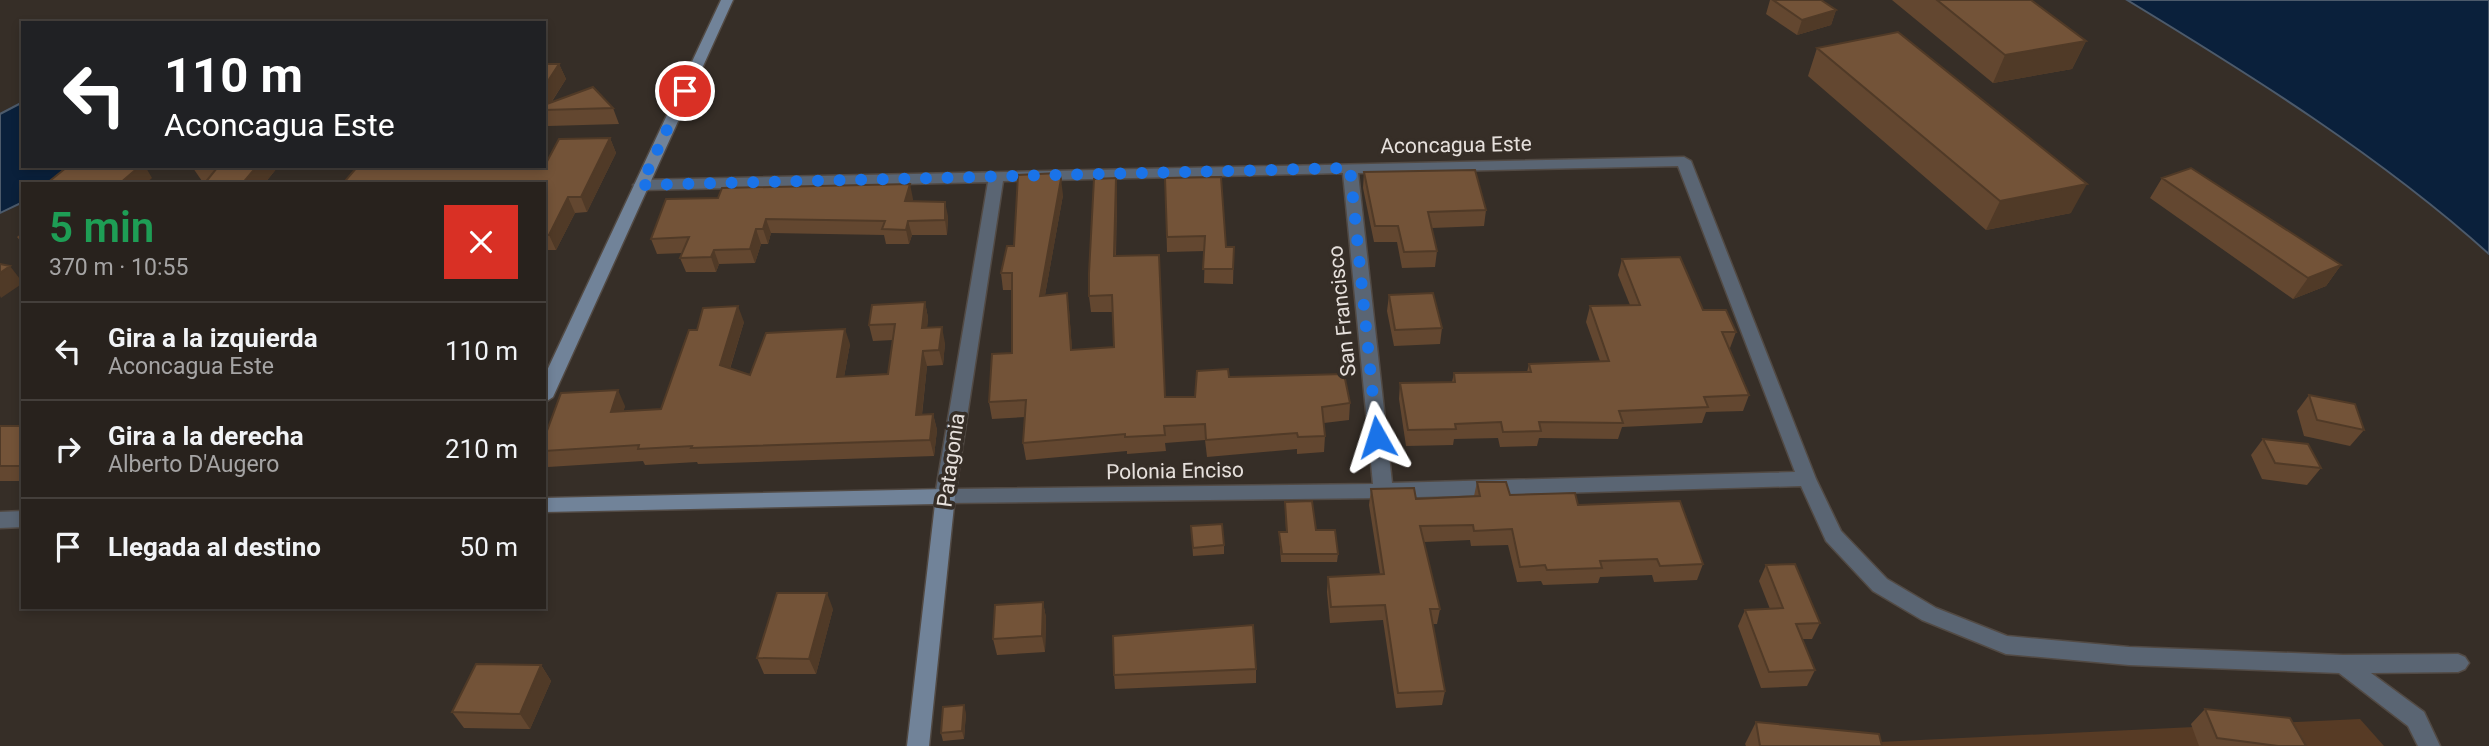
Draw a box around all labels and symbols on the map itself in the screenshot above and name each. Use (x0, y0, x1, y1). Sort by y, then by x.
pin (655, 61, 715, 121)
street label: Aconcagua Este (1380, 132, 1532, 158)
street label: San Francisco (1323, 244, 1361, 378)
position arrow (1340, 400, 1414, 474)
street label: Patagonia (933, 411, 969, 509)
street label: Polonia Enciso (1106, 458, 1244, 484)

